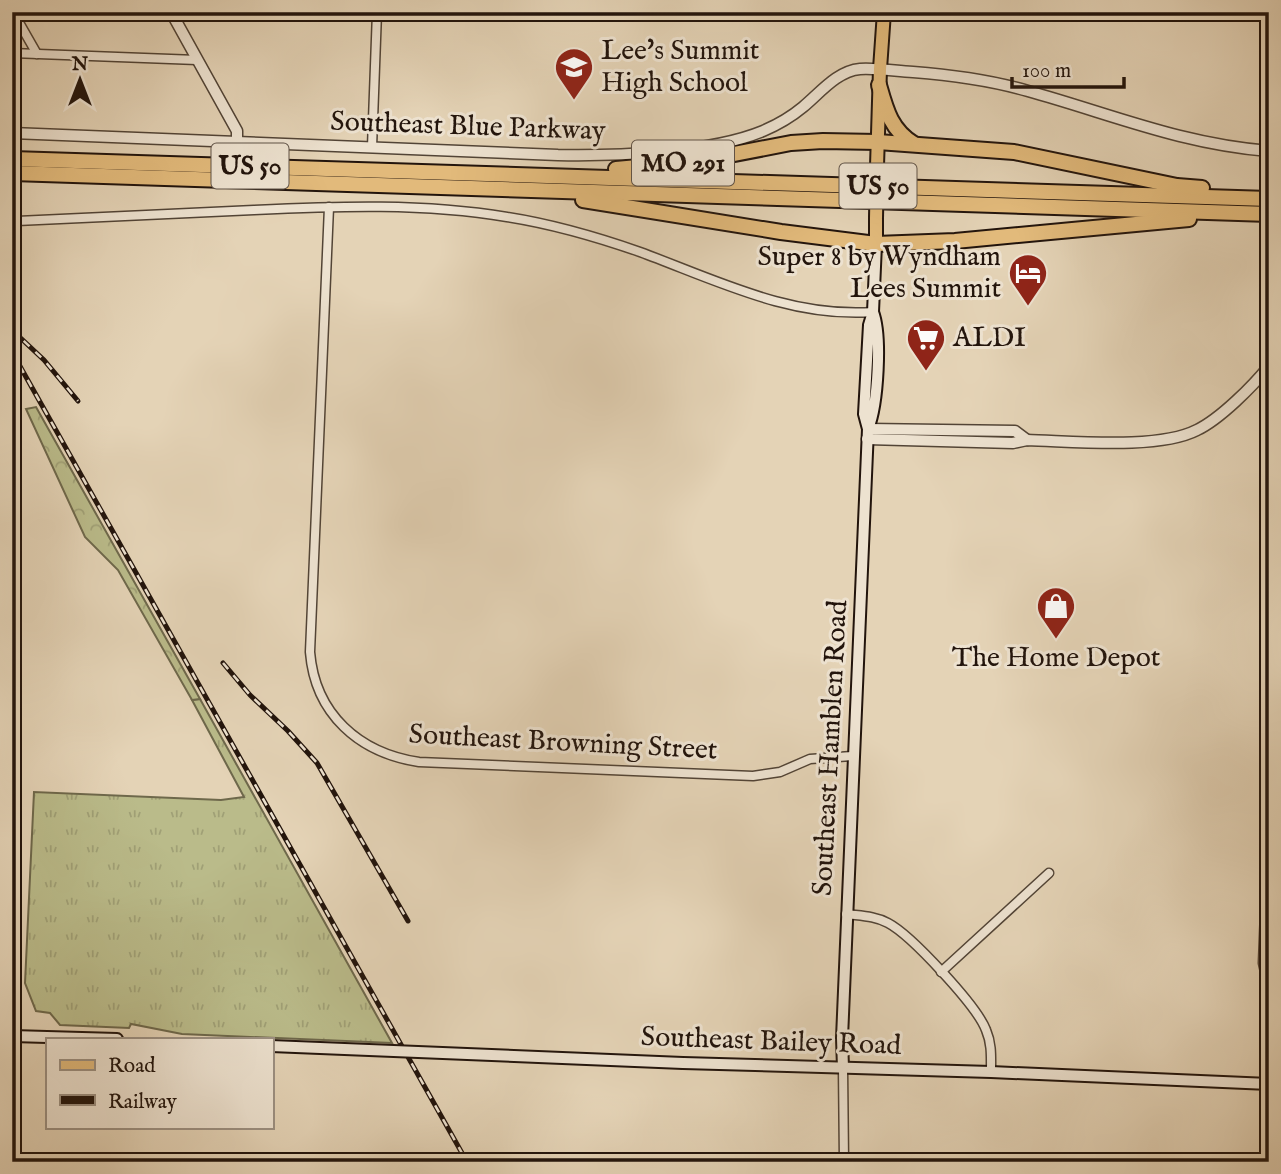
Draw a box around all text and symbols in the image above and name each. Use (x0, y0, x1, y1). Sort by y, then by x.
place label: Lee's Summit High School (601, 34, 760, 101)
north arrow (46, 46, 116, 116)
school or university icon: Lee's Summit High School (553, 46, 595, 101)
scale bar (1012, 46, 1124, 90)
text: N (71, 53, 89, 77)
text: 100 m (1022, 58, 1071, 85)
street label: Southeast Blue Parkway (330, 105, 606, 149)
road number: MO 291 (632, 140, 734, 186)
road number: US 50 (212, 144, 288, 188)
road number: US 50 (840, 164, 917, 209)
place label: Super 8 by Wyndham Lees Summit (757, 240, 1001, 307)
hotel icon: Super 8 by Wyndham Lees Summit (1007, 252, 1049, 307)
supermarket icon: ALDI (905, 317, 947, 372)
place label: ALDI (952, 321, 1026, 356)
shop icon: The Home Depot (1035, 585, 1077, 640)
street label: Southeast Hamblen Road (806, 599, 856, 897)
place label: The Home Depot (952, 641, 1161, 676)
street label: Southeast Browning Street (408, 717, 719, 769)
street label: Southeast Bailey Road (640, 1020, 902, 1064)
legend (46, 1038, 273, 1128)
text: Road (108, 1053, 156, 1080)
text: Railway (108, 1089, 178, 1116)

